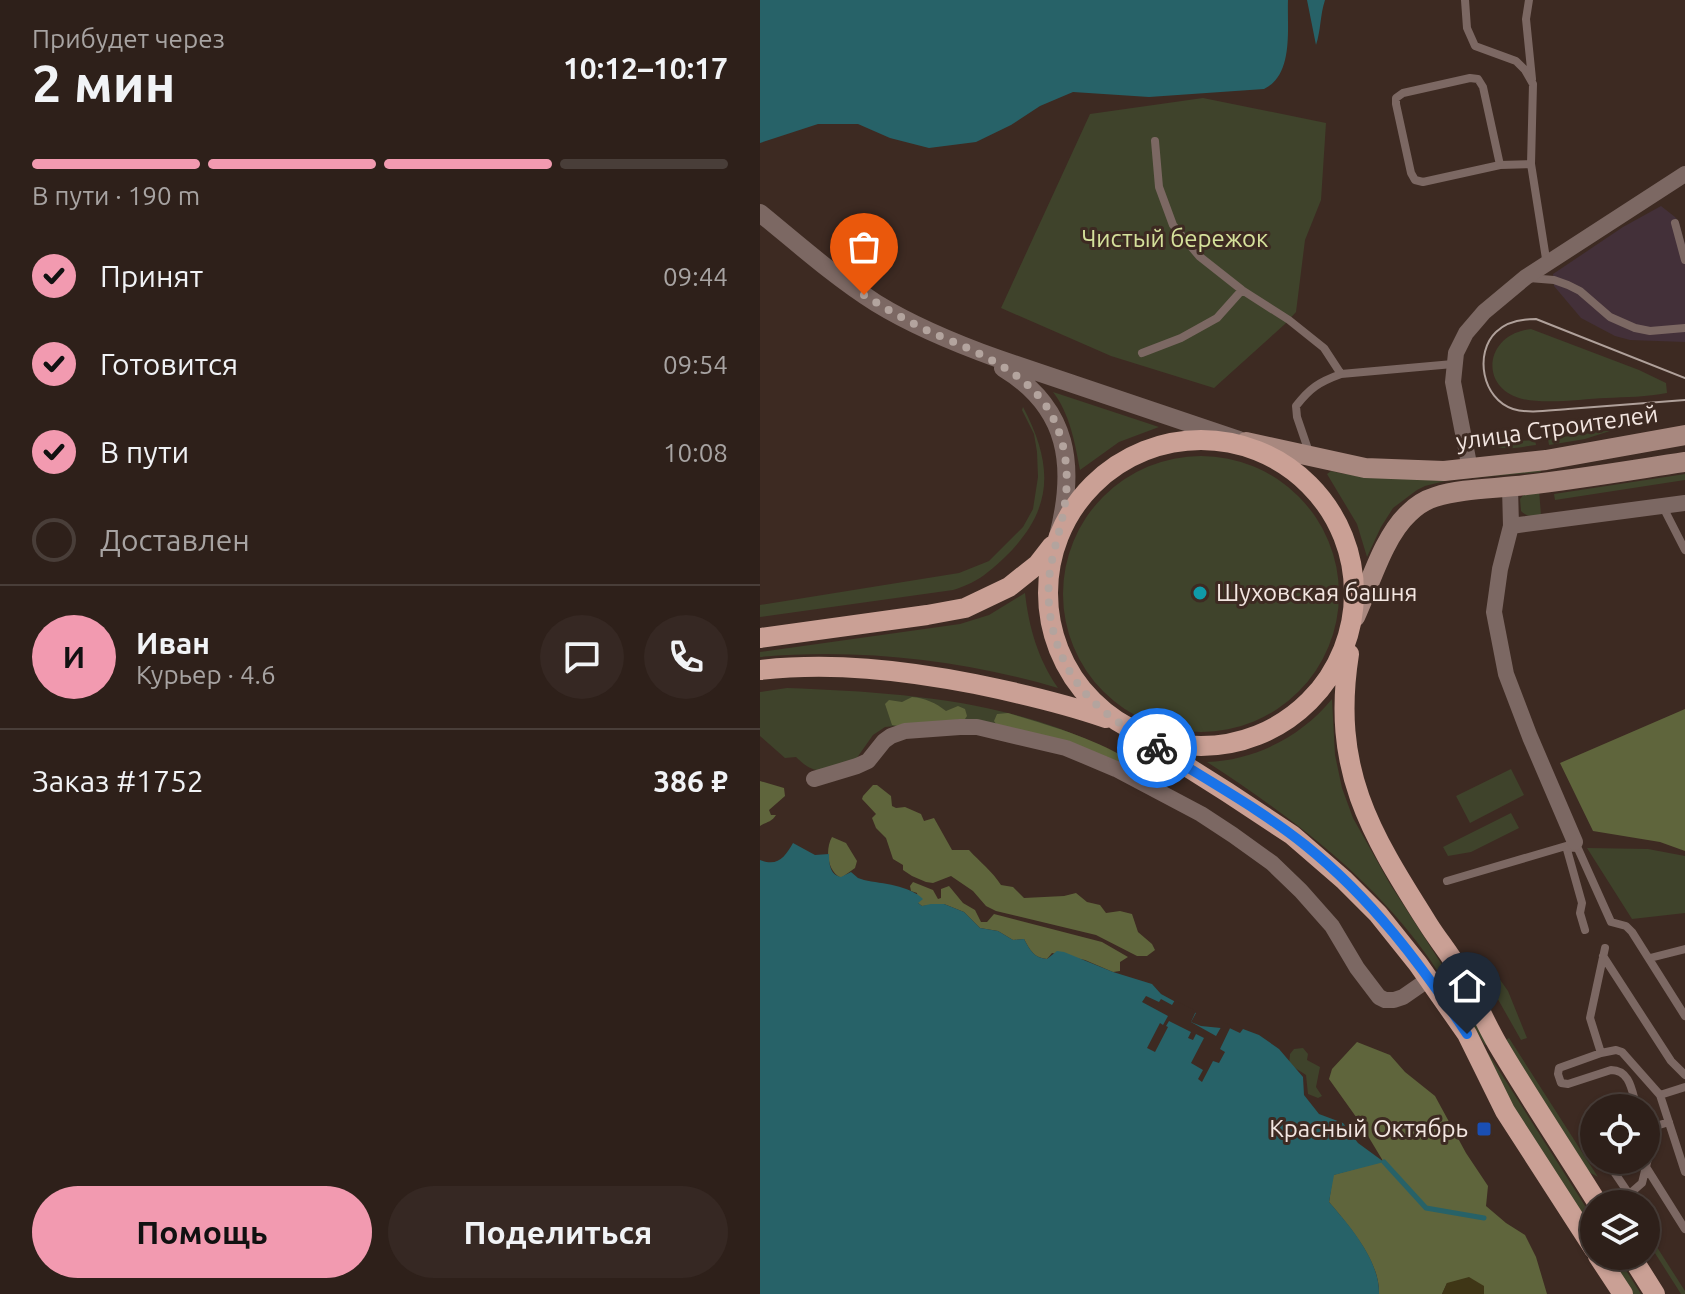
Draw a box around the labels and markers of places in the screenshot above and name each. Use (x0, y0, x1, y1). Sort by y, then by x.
pin (830, 213, 898, 295)
place label: Шуховская башня (1216, 579, 1417, 606)
marker: Шуховская башня (1191, 584, 1209, 602)
pin (1433, 952, 1501, 1034)
place label: Красный Октябрь (1269, 1115, 1468, 1142)
marker: Красный Октябрь (1475, 1120, 1493, 1138)

